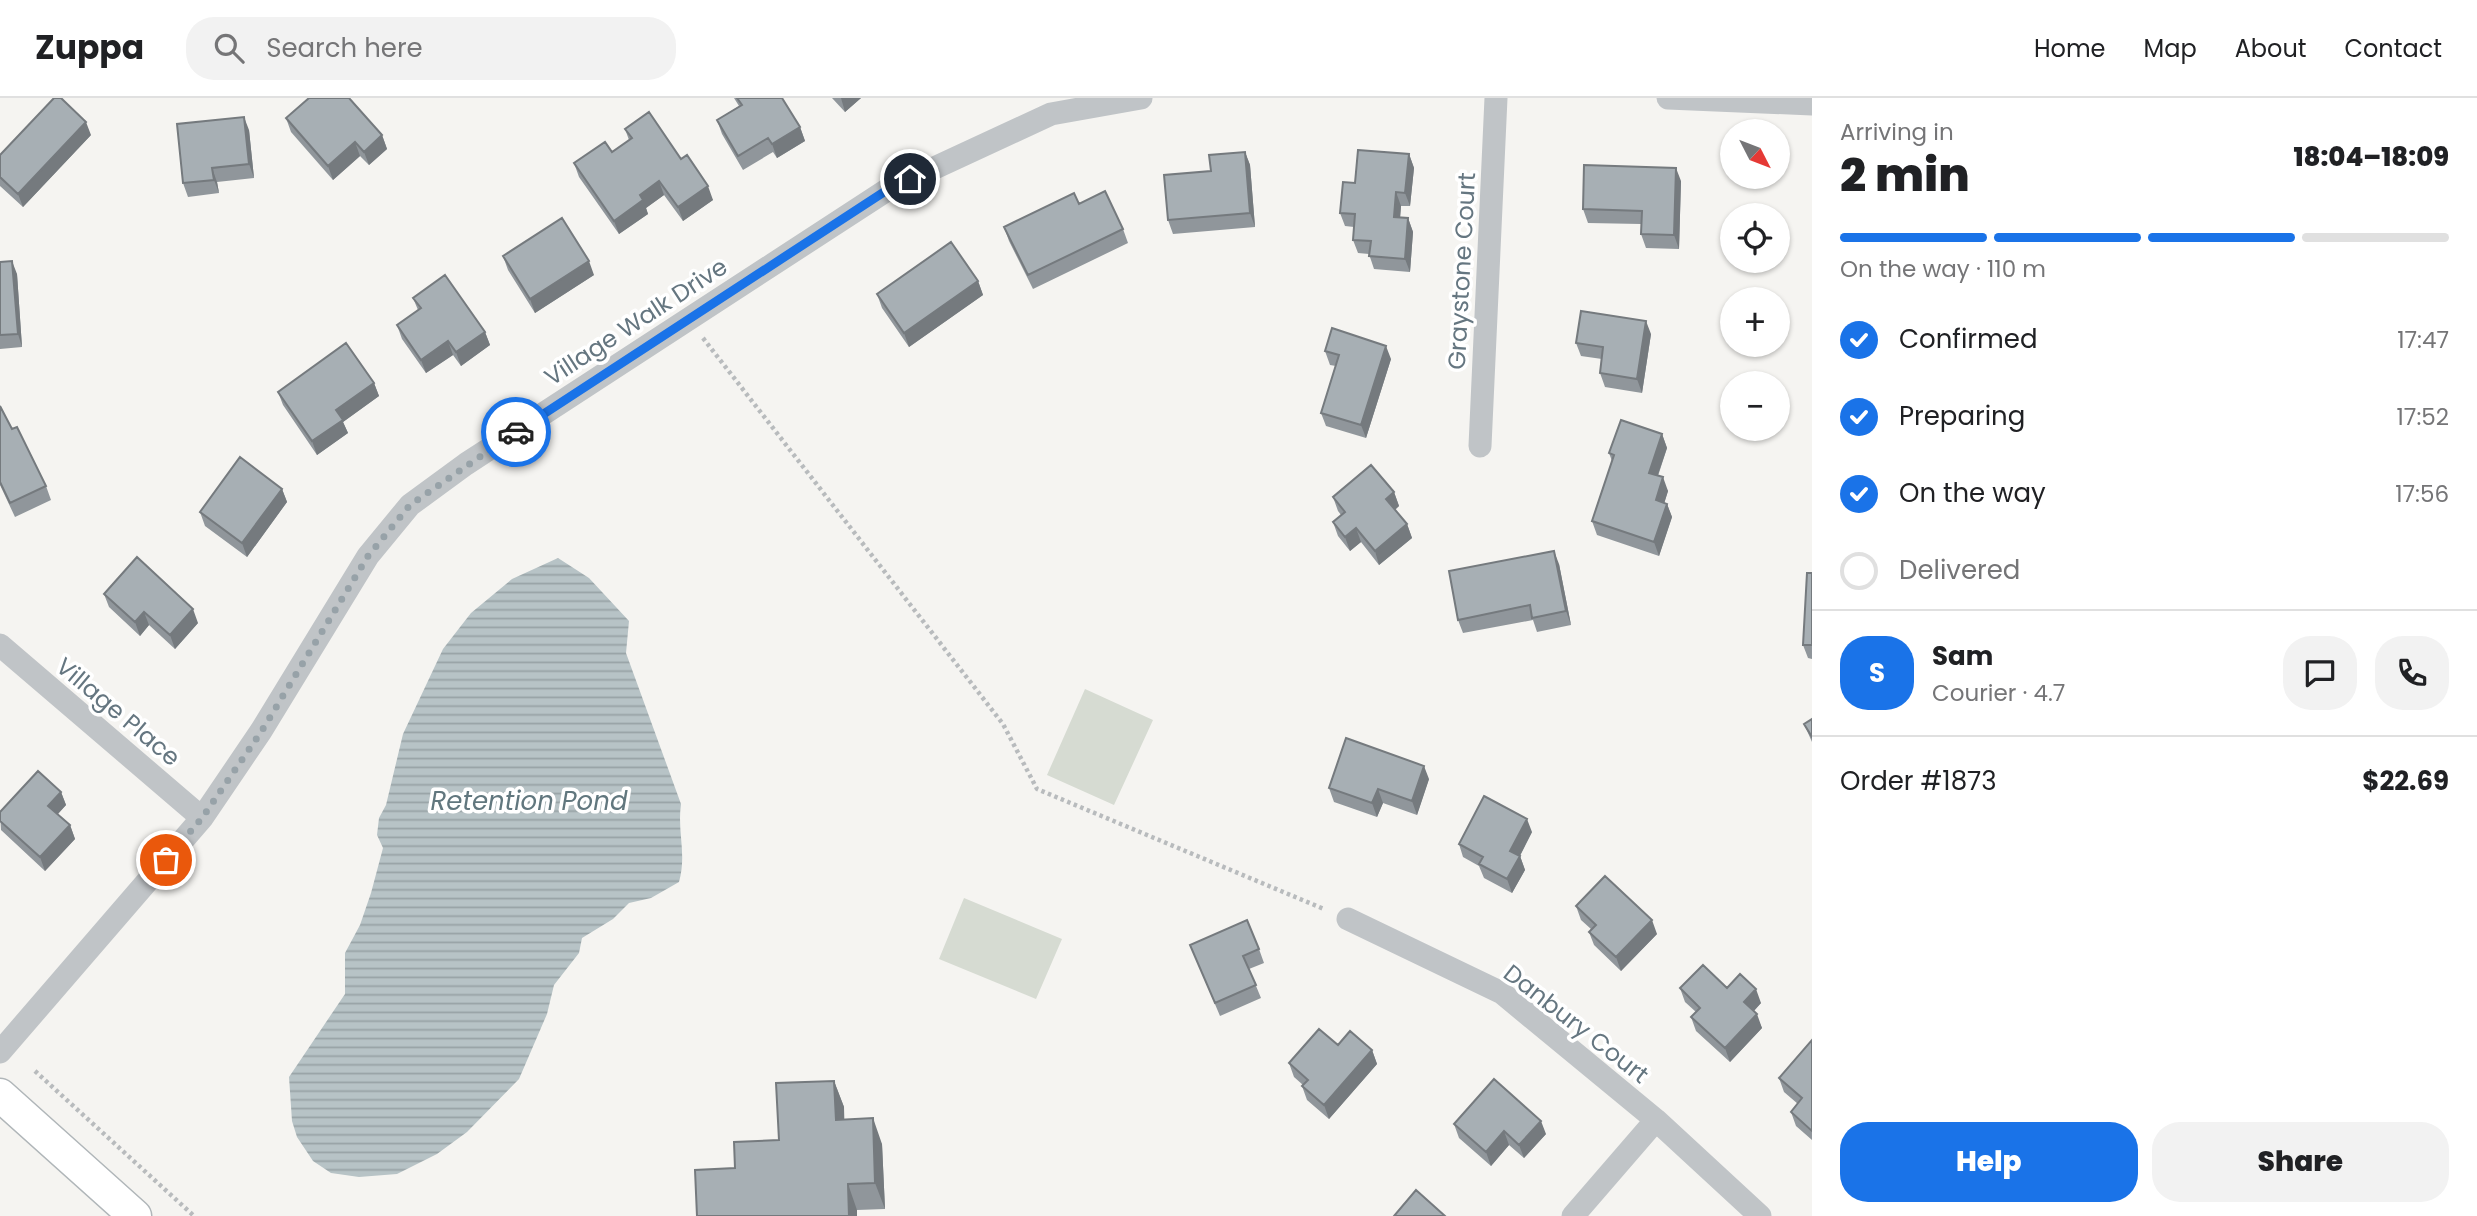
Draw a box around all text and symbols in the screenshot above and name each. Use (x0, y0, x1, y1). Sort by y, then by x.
search box (186, 17, 676, 80)
text: Zuppa (35, 24, 144, 71)
icon: search (210, 29, 248, 67)
text: Search here (266, 30, 423, 66)
text: Home (2034, 32, 2106, 65)
text: Map (2144, 32, 2197, 65)
text: About (2235, 32, 2306, 65)
text: Contact (2344, 32, 2442, 65)
text: Arriving in (1840, 116, 1954, 148)
north arrow (1720, 119, 1790, 189)
map controls (1720, 119, 1790, 441)
text: 18:04–18:09 (2293, 139, 2449, 175)
text: 2 min (1840, 143, 1970, 207)
pin (880, 149, 940, 209)
icon: home (891, 160, 929, 198)
street label: Graystone Court (1440, 171, 1483, 370)
button: locate (1720, 203, 1790, 273)
street label: Village Walk Drive (538, 250, 734, 393)
text: On the way · 110 m (1840, 253, 2046, 285)
button: + (1720, 287, 1790, 357)
icon: check (1840, 321, 1878, 359)
text: Confirmed (1899, 321, 2037, 357)
text: 17:47 (2397, 324, 2449, 356)
button: − (1720, 371, 1790, 441)
courier (481, 397, 551, 467)
icon: check (1840, 398, 1878, 436)
text: Preparing (1899, 398, 2025, 434)
text: 17:52 (2397, 401, 2449, 433)
icon: car (497, 413, 535, 451)
icon: check (1840, 475, 1878, 513)
text: On the way (1899, 475, 2046, 511)
text: 17:56 (2395, 478, 2449, 510)
text: Delivered (1899, 552, 2020, 588)
button: chat (2283, 636, 2357, 710)
button: phone (2375, 636, 2449, 710)
text: Sam (1932, 638, 1993, 674)
street label: Village Place (49, 650, 188, 773)
text: S (1869, 655, 1885, 691)
text: Courier · 4.7 (1932, 677, 2065, 709)
text: Order #1873 (1840, 763, 1997, 799)
text: $22.69 (2362, 763, 2449, 799)
water label: Retention Pond (431, 783, 628, 819)
pin (136, 830, 196, 890)
icon: bag (147, 841, 185, 879)
street label: Danbury Court (1497, 956, 1656, 1091)
button: Help (1840, 1122, 2138, 1202)
button: Share (2152, 1122, 2449, 1202)

